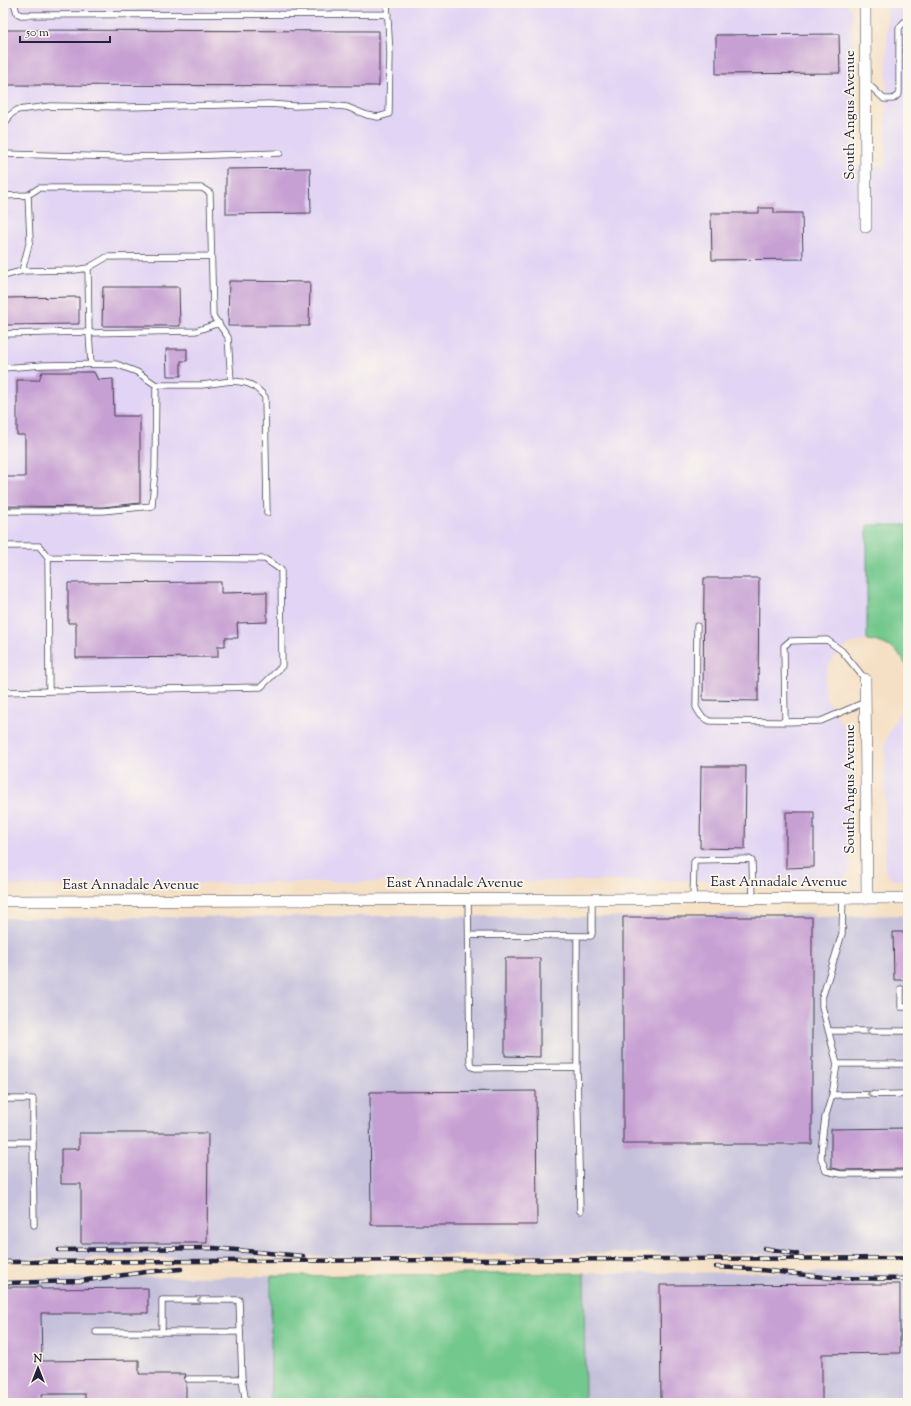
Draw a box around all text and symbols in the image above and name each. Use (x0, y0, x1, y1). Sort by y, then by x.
scale bar (20, 18, 110, 44)
text: 50 m (25, 24, 49, 42)
street label: South Angus Avenue (841, 50, 861, 180)
street label: South Angus Avenue (841, 724, 861, 854)
street label: East Annadale Avenue (711, 873, 847, 893)
street label: East Annadale Avenue (387, 874, 523, 894)
street label: East Annadale Avenue (63, 876, 199, 896)
one-way arrow (866, 1027, 872, 1035)
one-way arrow (867, 1090, 873, 1098)
one-way arrow (197, 1296, 203, 1304)
north arrow (18, 1348, 58, 1388)
text: N (33, 1351, 43, 1367)

